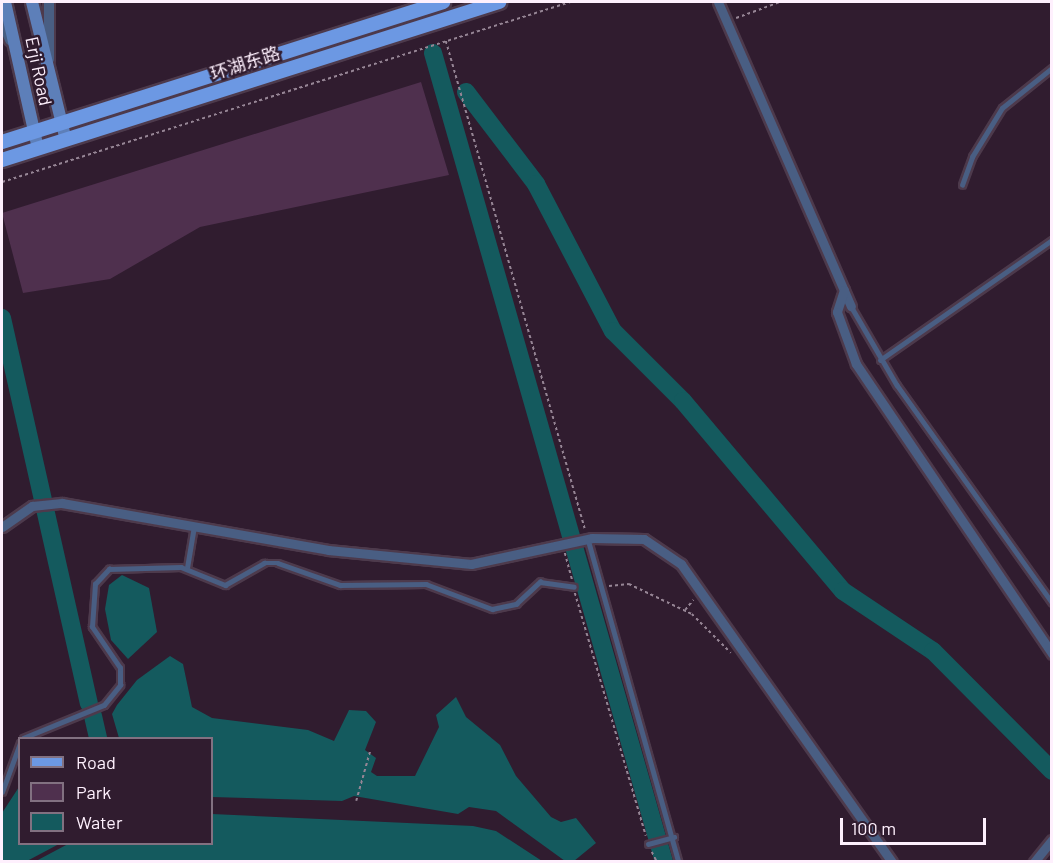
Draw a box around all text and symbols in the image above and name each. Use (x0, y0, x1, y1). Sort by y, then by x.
street label: Erji Road (21, 35, 57, 107)
street label: 环湖东路 (207, 42, 283, 84)
legend (18, 737, 213, 845)
text: Road (76, 751, 116, 773)
text: Park (76, 781, 111, 803)
scale bar (843, 806, 988, 844)
text: Water (76, 811, 123, 833)
text: 100 m (851, 817, 896, 839)

